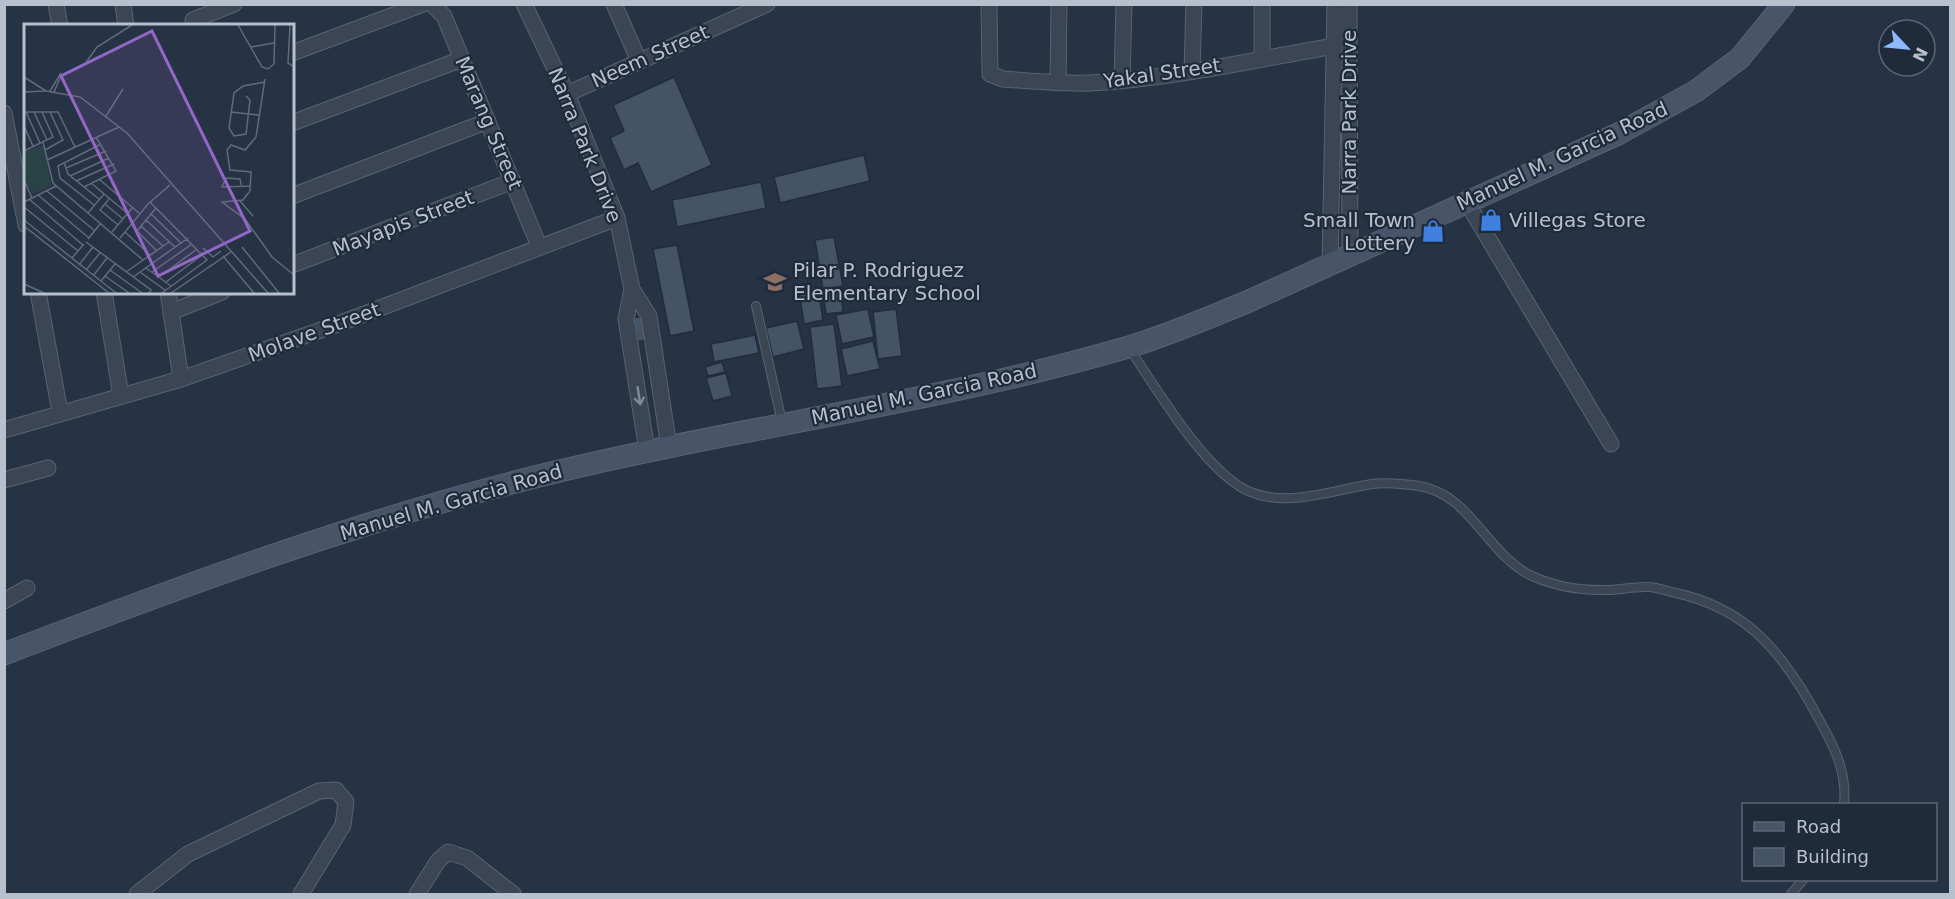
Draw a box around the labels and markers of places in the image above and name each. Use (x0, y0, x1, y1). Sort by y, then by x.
shop icon: Villegas Store (1478, 207, 1504, 233)
place label: Small Town Lottery (1303, 208, 1415, 255)
place label: Villegas Store (1509, 208, 1646, 232)
shop icon: Small Town Lottery (1420, 218, 1446, 244)
place label: Pilar P. Rodriguez Elementary School (793, 258, 981, 305)
school or university icon: Pilar P. Rodriguez Elementary School (762, 269, 788, 295)

